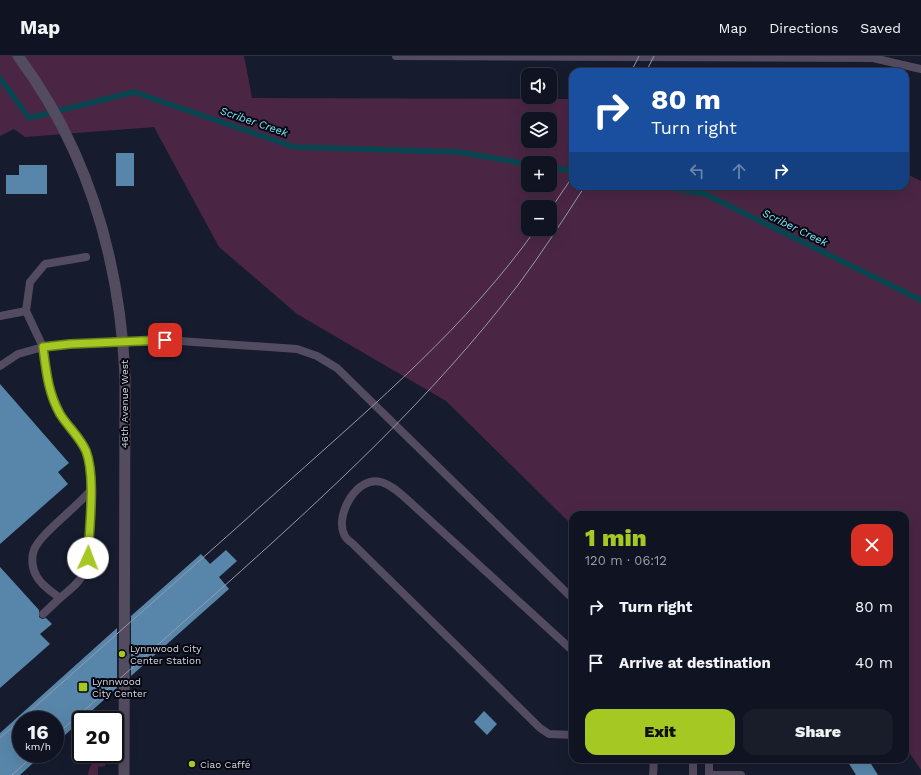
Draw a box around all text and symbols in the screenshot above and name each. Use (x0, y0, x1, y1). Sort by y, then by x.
text: Map (20, 16, 60, 39)
text: Map (719, 20, 747, 36)
text: Directions (769, 20, 838, 36)
text: Saved (860, 20, 901, 36)
map controls (521, 68, 557, 236)
button: sound (521, 68, 557, 104)
text: 80 m (651, 83, 721, 116)
icon: right (585, 84, 637, 136)
water label: Scriber Creek (218, 104, 291, 140)
button: layers (521, 112, 557, 148)
text: Turn right (651, 117, 737, 138)
button: + (521, 156, 557, 192)
icon: left (686, 160, 708, 182)
icon: ahead (728, 160, 750, 182)
icon: right (770, 160, 792, 182)
button: − (521, 200, 557, 236)
water label: Scriber Creek (760, 207, 831, 250)
pin (148, 323, 182, 357)
icon: arrive (154, 329, 176, 351)
street label: 46th Avenue West (119, 359, 130, 448)
text: 1 min (585, 524, 647, 552)
button: close (851, 524, 893, 566)
position arrow (67, 537, 109, 579)
text: 120 m · 06:12 (585, 553, 667, 568)
icon: right (585, 596, 607, 618)
text: Turn right (619, 598, 692, 616)
text: 80 m (855, 598, 893, 616)
place label: Lynnwood City Center Station (130, 643, 202, 666)
marker: Lynnwood City Center Station (117, 649, 127, 659)
icon: arrive (585, 652, 607, 674)
text: Arrive at destination (619, 654, 771, 672)
text: 40 m (855, 654, 893, 672)
place label: Lynnwood City Center (92, 676, 147, 699)
marker: Lynnwood City Center (77, 681, 89, 693)
button: Exit (585, 709, 735, 755)
button: Share (743, 709, 893, 755)
speed limit sign: 20 (72, 711, 124, 763)
text: 16 (28, 720, 48, 744)
text: km/h (25, 741, 51, 752)
marker: Ciao Caffé (187, 759, 197, 769)
place label: Ciao Caffé (200, 759, 251, 770)

